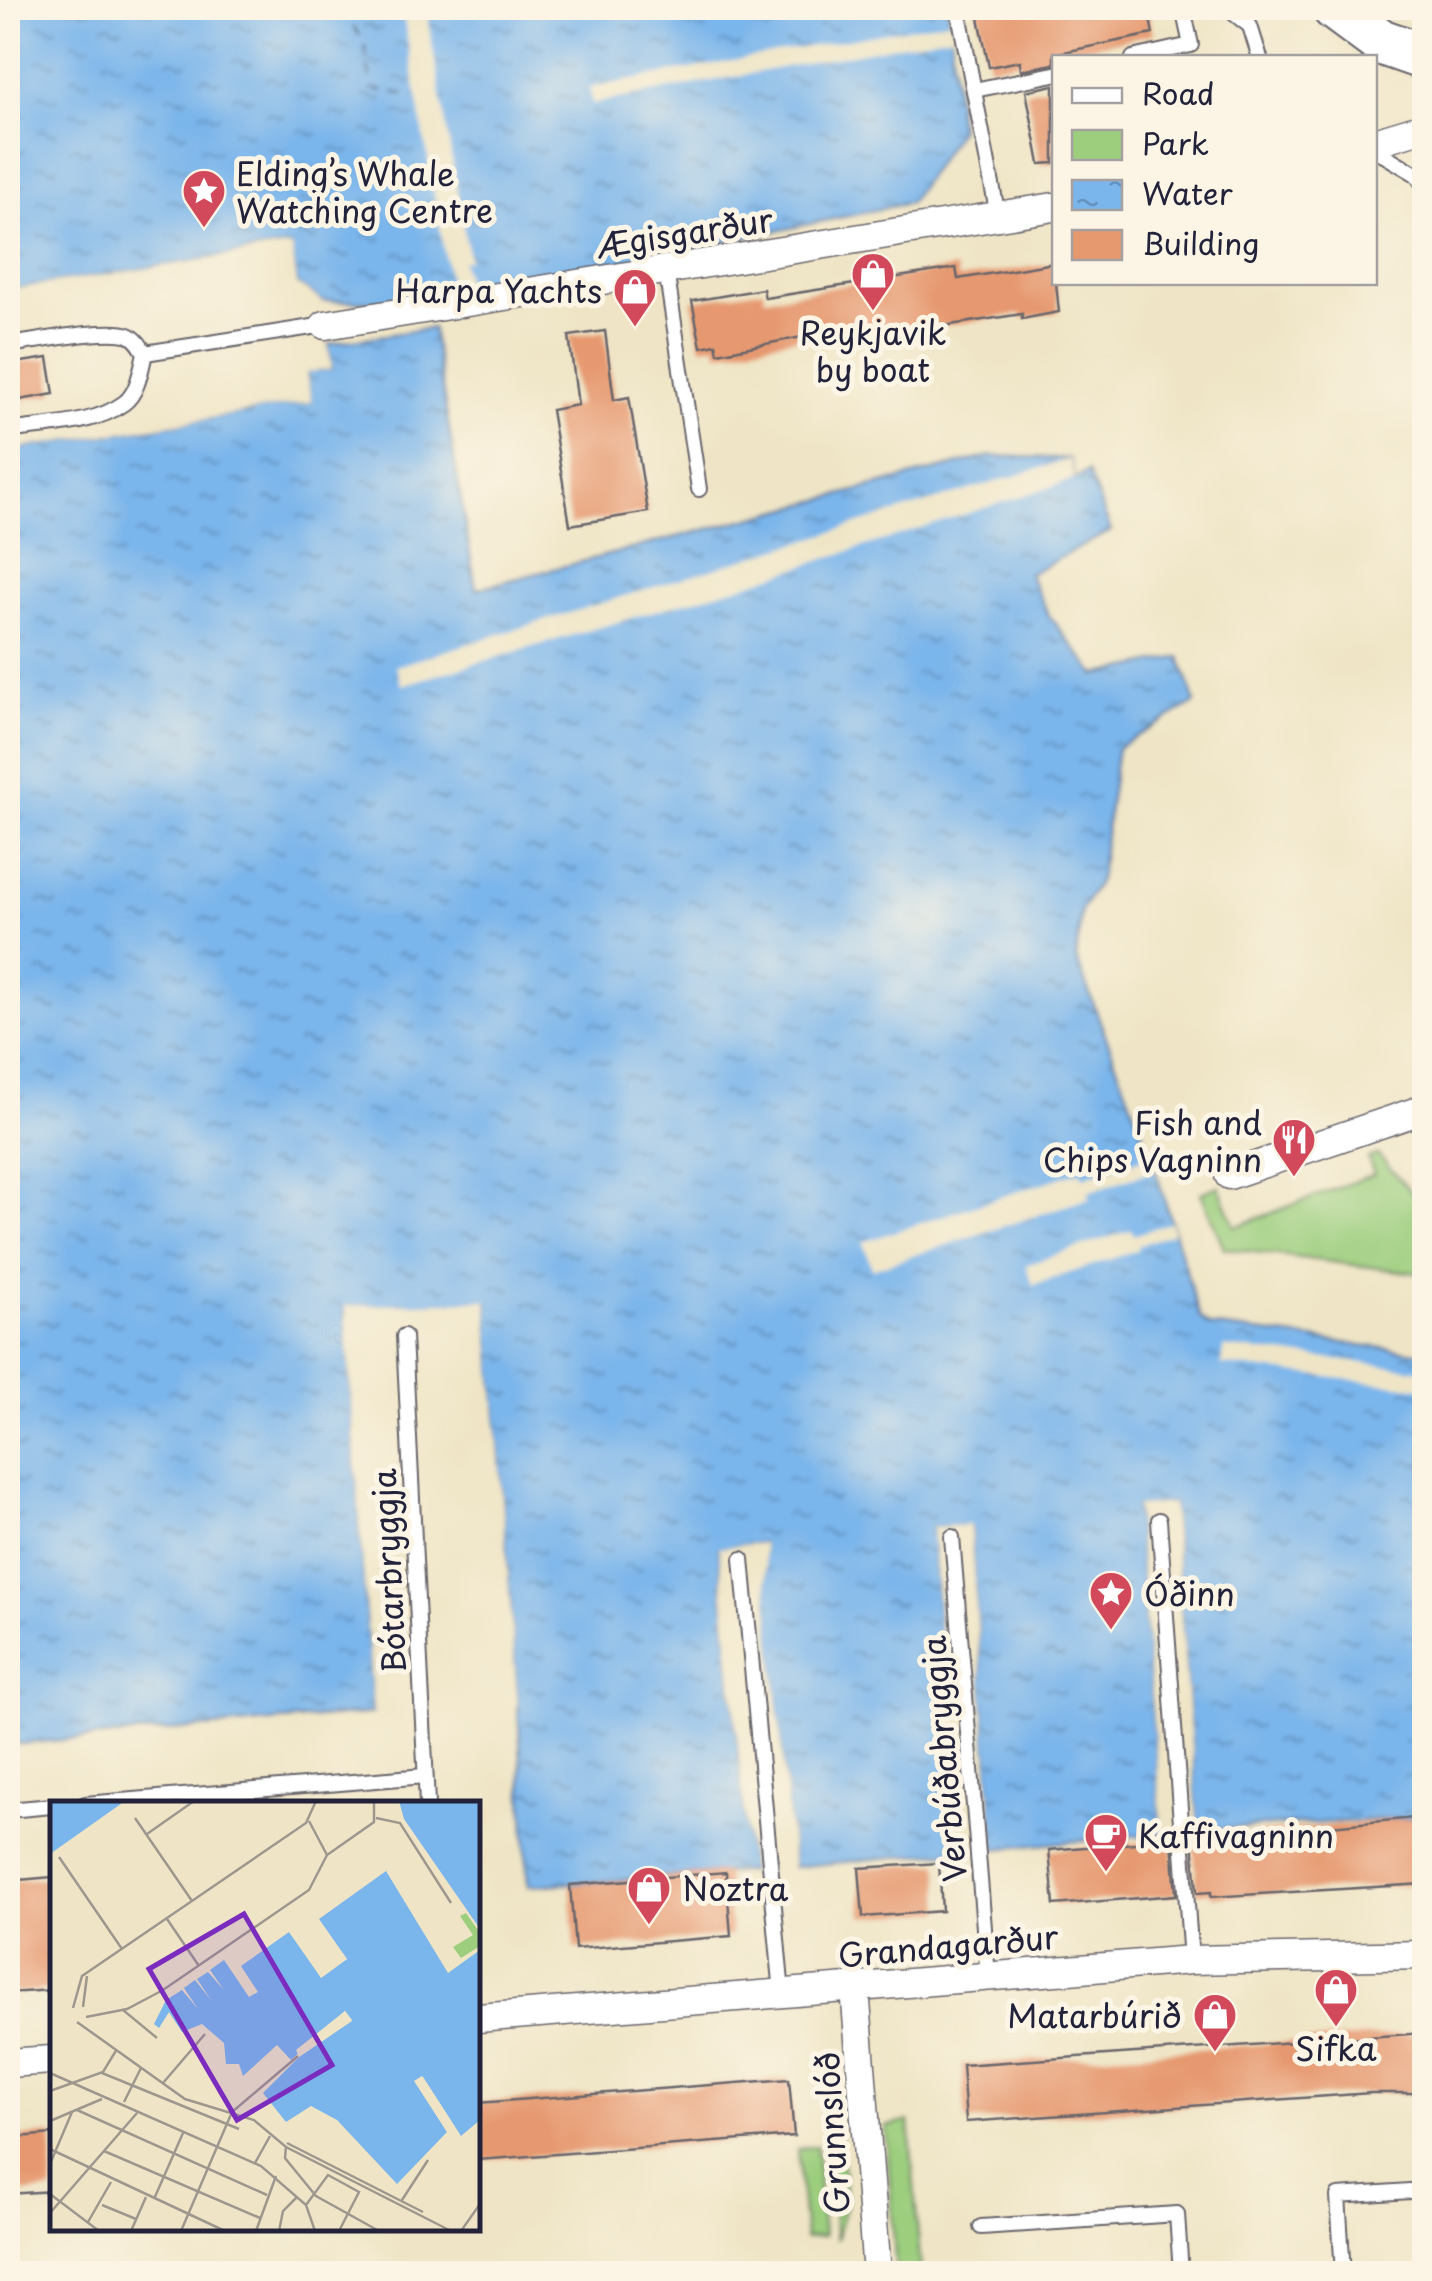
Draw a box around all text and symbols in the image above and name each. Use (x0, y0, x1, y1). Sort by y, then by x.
legend (1052, 55, 1377, 285)
text: Road (1142, 70, 1215, 115)
text: Park (1142, 120, 1209, 165)
place label: Elding’s Whale Watching Centre (236, 149, 493, 234)
place icon: Elding’s Whale Watching Centre (181, 168, 227, 229)
text: Water (1142, 170, 1233, 215)
street label: Ægisgarður (592, 194, 776, 270)
text: Building (1142, 220, 1259, 265)
shop icon: Reykjavik by boat (850, 251, 896, 312)
place label: Harpa Yachts (395, 266, 602, 314)
shop icon: Harpa Yachts (612, 267, 658, 328)
place label: Reykjavik by boat (800, 308, 946, 393)
place label: Fish and Chips Vagninn (1043, 1098, 1262, 1183)
restaurant icon: Fish and Chips Vagninn (1271, 1117, 1317, 1178)
street label: Bótarbryggja (359, 1467, 417, 1675)
place label: Óðinn (1144, 1569, 1235, 1617)
place icon: Óðinn (1088, 1570, 1134, 1631)
street label: Verbúðabryggja (908, 1634, 978, 1884)
inset map (50, 1801, 480, 2231)
place label: Kaffivagninn (1138, 1811, 1334, 1859)
cafe icon: Kaffivagninn (1083, 1812, 1129, 1873)
place label: Noztra (682, 1864, 789, 1912)
shop icon: Noztra (626, 1865, 672, 1926)
street label: Grandagarður (836, 1911, 1060, 1979)
shop icon: Sifka (1313, 1967, 1359, 2028)
place label: Matarbúrið (1007, 1991, 1182, 2039)
shop icon: Matarbúrið (1192, 1992, 1238, 2053)
place label: Sifka (1295, 2024, 1377, 2072)
street label: Grunnslóð (801, 2050, 861, 2216)

